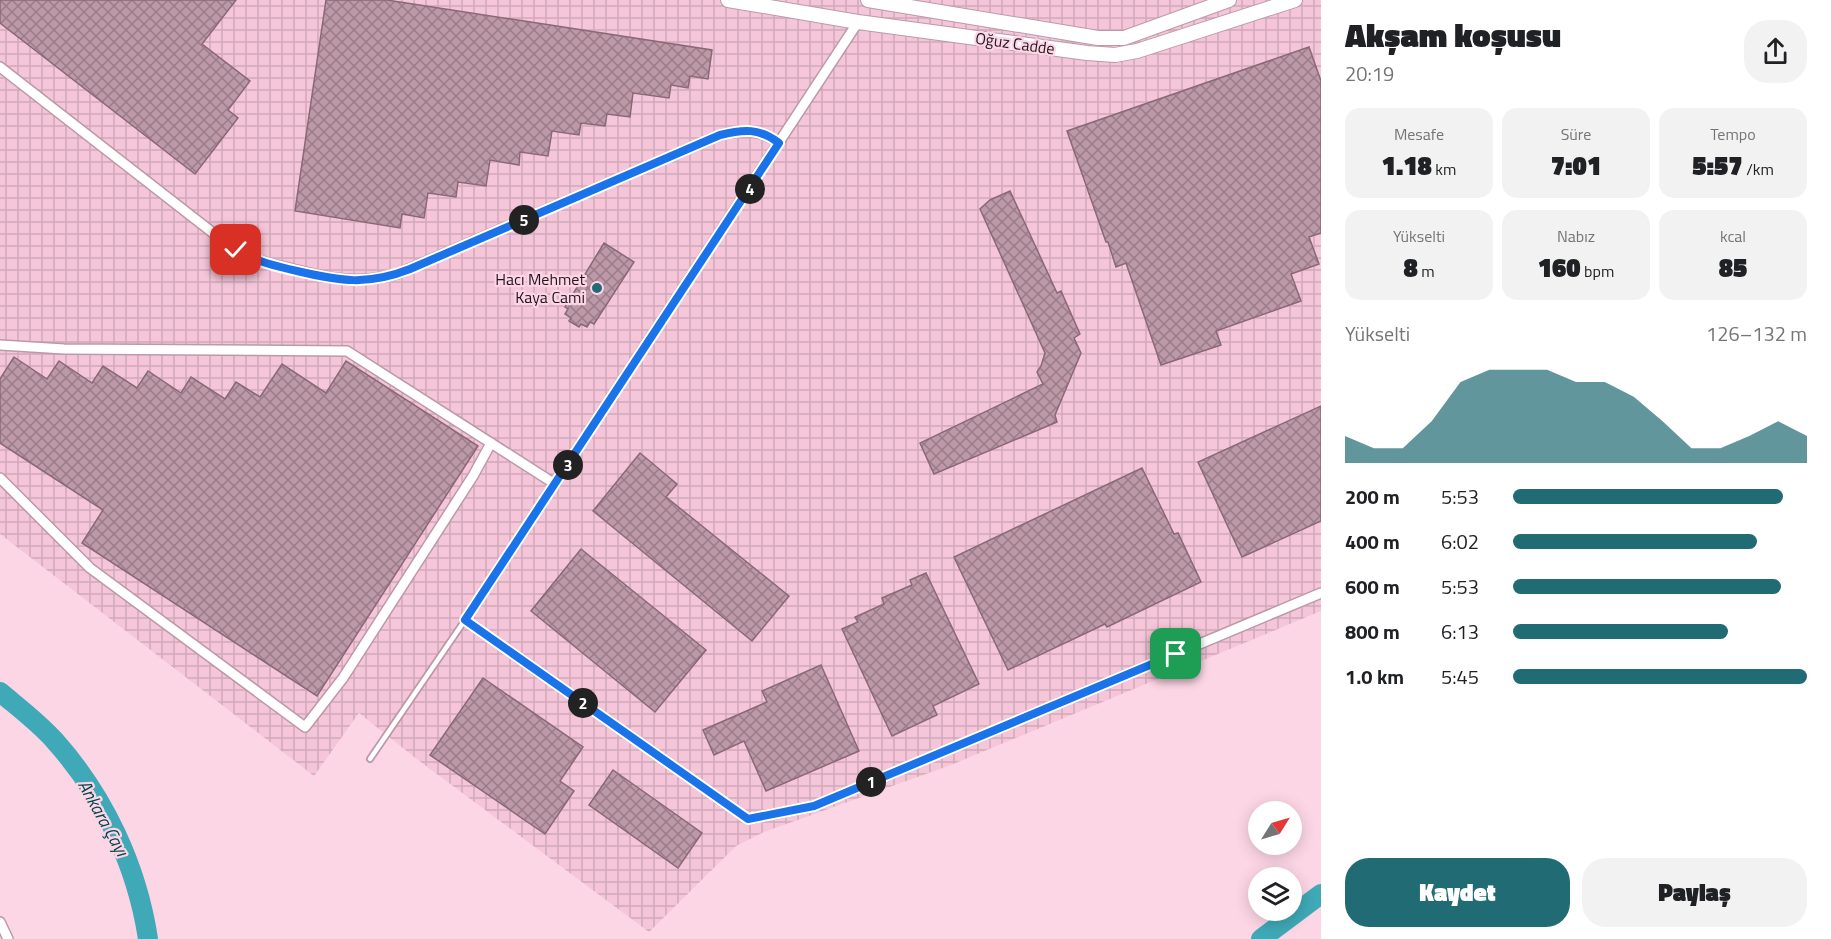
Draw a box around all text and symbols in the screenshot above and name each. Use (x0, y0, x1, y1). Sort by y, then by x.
text: Akşam koşusu (1345, 10, 1561, 60)
button: share (1744, 20, 1807, 83)
street label: Oğuz Cadde (974, 26, 1056, 60)
text: 20:19 (1345, 58, 1394, 89)
text: Mesafe (1394, 122, 1444, 146)
text: Süre (1561, 122, 1591, 146)
text: Tempo (1710, 122, 1756, 146)
text: 1.18 (1382, 146, 1432, 185)
text: 7:01 (1551, 146, 1601, 185)
text: 5:57 (1692, 146, 1743, 185)
text: km (1432, 157, 1456, 181)
text: /km (1743, 157, 1774, 181)
pin: 4 (735, 174, 765, 204)
text: 4 (746, 177, 754, 201)
pin: 5 (509, 205, 539, 235)
text: 5 (520, 208, 528, 232)
pin (210, 224, 261, 275)
text: Yükselti (1393, 224, 1445, 248)
text: Nabız (1557, 224, 1595, 248)
text: kcal (1720, 224, 1746, 248)
icon: check (219, 233, 252, 266)
text: 8 (1403, 248, 1418, 287)
text: 160 (1538, 248, 1581, 287)
text: 85 (1719, 248, 1747, 287)
text: m (1418, 259, 1435, 283)
text: bpm (1581, 259, 1614, 283)
place label: Hacı Mehmet Kaya Cami (495, 267, 585, 309)
marker: Hacı Mehmet Kaya Cami (590, 281, 604, 295)
text: Yükselti (1345, 318, 1410, 349)
text: 126–132 m (1706, 318, 1807, 349)
pin: 3 (553, 450, 583, 480)
text: 3 (564, 453, 572, 477)
text: 200 m (1345, 481, 1400, 512)
text: 5:53 (1441, 481, 1479, 512)
text: 400 m (1345, 526, 1400, 557)
text: 6:02 (1441, 526, 1479, 557)
text: 600 m (1345, 571, 1400, 602)
text: 5:53 (1441, 571, 1479, 602)
text: 800 m (1345, 616, 1400, 647)
text: 6:13 (1441, 616, 1479, 647)
pin (1150, 628, 1201, 679)
icon: arrive (1159, 637, 1192, 670)
text: 1.0 km (1345, 661, 1404, 692)
text: 5:45 (1441, 661, 1479, 692)
pin: 2 (568, 688, 598, 718)
text: 2 (579, 691, 587, 715)
pin: 1 (856, 767, 886, 797)
text: 1 (867, 770, 875, 794)
water label: Ankara Çayı (71, 775, 136, 862)
north arrow (1248, 801, 1302, 855)
map controls (1248, 801, 1302, 921)
button: Kaydet (1345, 858, 1570, 927)
button: Paylaş (1582, 858, 1807, 927)
button: layers (1248, 867, 1302, 921)

